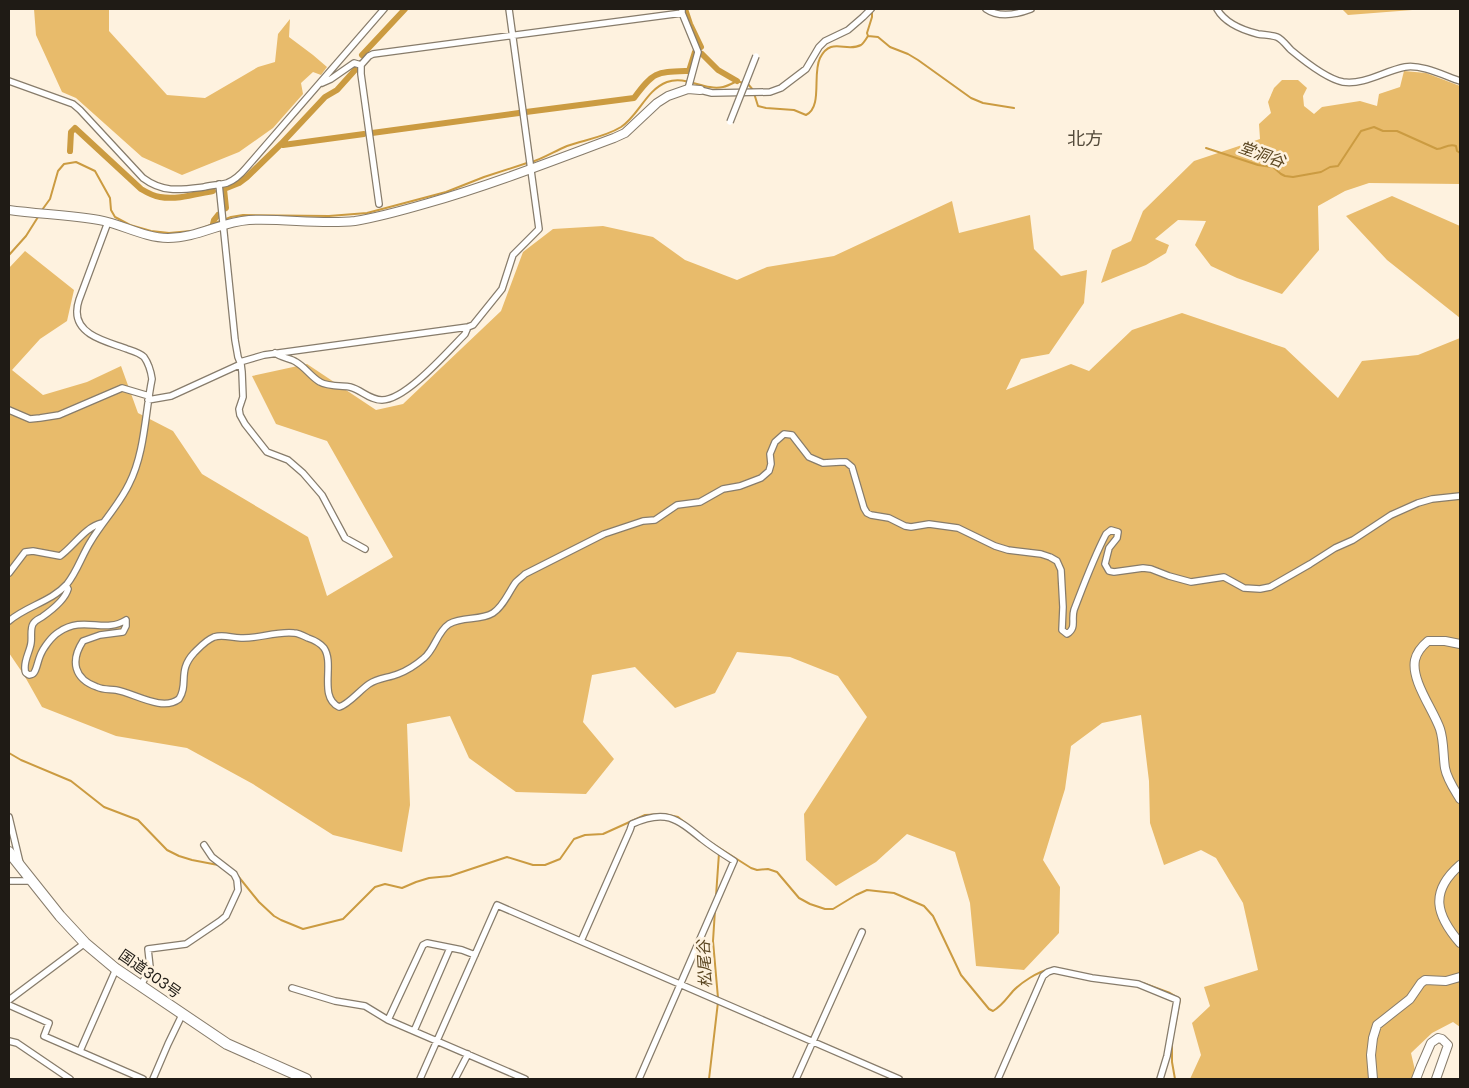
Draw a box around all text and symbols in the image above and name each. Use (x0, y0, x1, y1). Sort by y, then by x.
district label: 北方 (1067, 126, 1103, 151)
water label: 堂洞谷 (1235, 135, 1290, 174)
water label: 松尾谷 (692, 937, 717, 989)
street label: 国道303号 (115, 944, 186, 1003)

